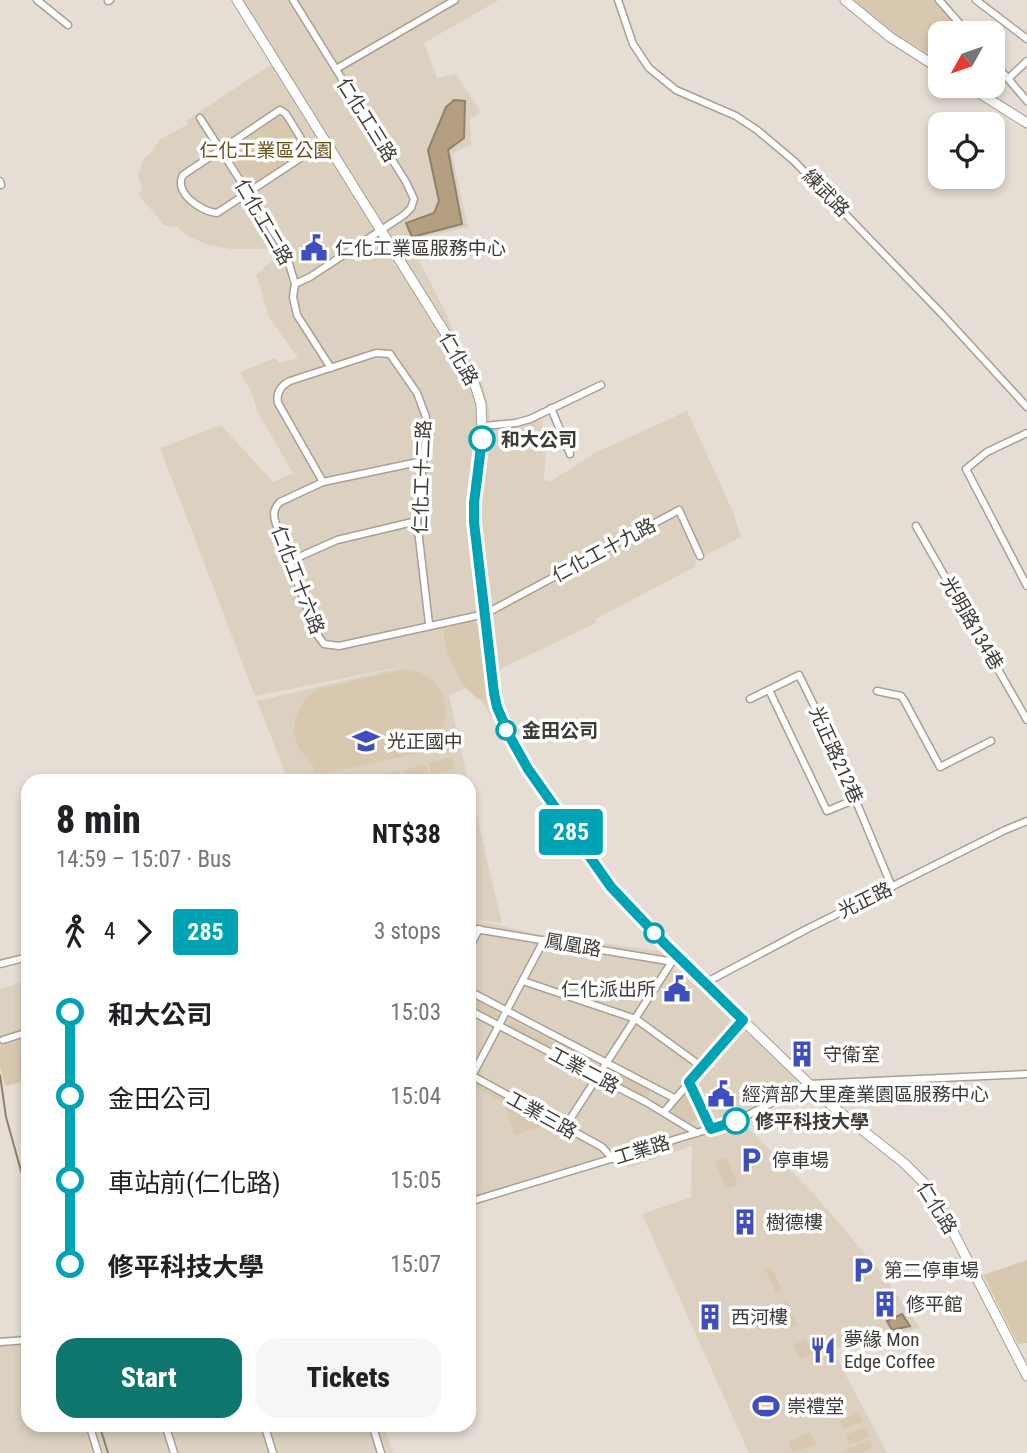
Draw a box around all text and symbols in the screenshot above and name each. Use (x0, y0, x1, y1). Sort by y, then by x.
north arrow (928, 21, 1004, 98)
map controls (928, 21, 1005, 189)
street label: 仁化工三路 (332, 74, 402, 166)
button: locate (928, 112, 1005, 189)
park label: 仁化工業區公園 (199, 139, 333, 162)
street label: 練武路 (798, 165, 854, 221)
street label: 仁化工二路 (230, 175, 298, 269)
public building icon: 仁化工業區服務中心 (299, 233, 329, 263)
place label: 仁化工業區服務中心 (335, 237, 506, 260)
street label: 仁化路 (435, 329, 483, 389)
street label: 仁化工十二路 (409, 420, 435, 534)
marker: 和大公司 (469, 426, 495, 452)
place label: 和大公司 (501, 428, 577, 451)
street label: 仁化工十九路 (548, 513, 660, 587)
street label: 仁化工十六路 (267, 523, 329, 637)
street label: 光明路134巷 (936, 572, 1008, 674)
street label: 光正路212巷 (804, 703, 868, 807)
place label: 金田公司 (522, 719, 598, 742)
marker: 金田公司 (496, 720, 516, 740)
school or university icon: 光正國中 (351, 726, 381, 756)
place label: 光正國中 (387, 730, 463, 753)
text: 8 min (56, 798, 141, 842)
line badge: 285 (531, 809, 611, 855)
text: 285 (553, 818, 589, 846)
text: NT$38 (372, 819, 441, 849)
text: 14:59 – 15:07 · Bus (56, 846, 232, 873)
street label: 光正路 (834, 877, 896, 923)
icon: walk (56, 913, 94, 951)
icon: forward (125, 913, 163, 951)
text: 4 (104, 918, 115, 945)
text: 285 (187, 918, 224, 946)
text: 3 stops (374, 918, 441, 945)
unlabelled marker (644, 923, 664, 943)
street label: 鳳凰路 (543, 929, 603, 961)
public building icon: 仁化派出所 (662, 974, 692, 1004)
place label: 仁化派出所 (561, 978, 656, 1001)
text: 15:03 (390, 999, 441, 1026)
text: 和大公司 (108, 1000, 212, 1030)
building icon: 守衛室 (787, 1039, 817, 1069)
street label: 工業二路 (545, 1042, 623, 1098)
place label: 守衛室 (823, 1043, 880, 1066)
public building icon: 經濟部大里產業園區服務中心 (706, 1079, 736, 1109)
text: 15:04 (390, 1083, 441, 1110)
place label: 經濟部大里產業園區服務中心 (742, 1083, 989, 1106)
text: 金田公司 (108, 1084, 212, 1114)
street label: 工業三路 (503, 1087, 581, 1143)
marker: 修平科技大學 (723, 1108, 749, 1134)
place label: 修平科技大學 (755, 1110, 869, 1133)
street label: 工業路 (611, 1131, 673, 1169)
parking icon: 停車場 (736, 1145, 766, 1175)
place label: 停車場 (772, 1149, 829, 1172)
text: 15:05 (390, 1167, 441, 1194)
text: 車站前(仁化路) (108, 1168, 280, 1198)
street label: 仁化路 (912, 1178, 962, 1238)
building icon: 樹德樓 (730, 1207, 760, 1237)
place label: 樹德樓 (766, 1211, 823, 1234)
text: 15:07 (390, 1251, 441, 1278)
text: 修平科技大學 (108, 1252, 264, 1282)
parking icon: 第二停車場 (848, 1255, 878, 1285)
place label: 第二停車場 (884, 1259, 979, 1282)
building icon: 修平館 (870, 1289, 900, 1319)
place label: 修平館 (906, 1293, 963, 1316)
building icon: 西河樓 (695, 1302, 725, 1332)
place label: 西河樓 (731, 1306, 788, 1329)
place label: 夢緣 Mon Edge Coffee (844, 1328, 935, 1373)
restaurant icon: 夢緣 Mon Edge Coffee (808, 1335, 838, 1365)
button: Start (56, 1338, 242, 1418)
button: Tickets (256, 1338, 441, 1418)
sports icon: 崇禮堂 (751, 1391, 781, 1421)
place label: 崇禮堂 (787, 1395, 844, 1418)

